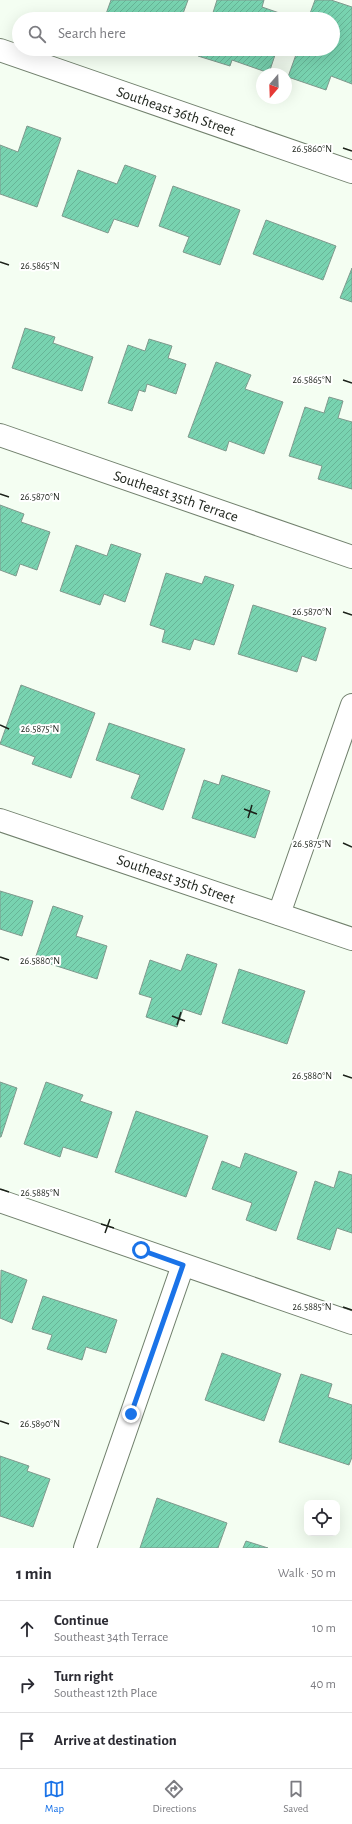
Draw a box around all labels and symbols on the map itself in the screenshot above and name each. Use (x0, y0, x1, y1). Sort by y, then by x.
north arrow (256, 68, 292, 104)
street label: Southeast 36th Street (114, 84, 237, 139)
text: 26.5860°N (292, 144, 332, 154)
text: 26.5865°N (20, 261, 60, 271)
text: 26.5865°N (292, 375, 332, 385)
street label: Southeast 35th Terrace (111, 468, 240, 525)
text: 26.5870°N (20, 492, 60, 502)
text: 26.5870°N (292, 607, 332, 617)
text: 26.5875°N (21, 724, 59, 734)
text: 26.5875°N (293, 839, 331, 849)
street label: Southeast 35th Street (115, 852, 237, 907)
text: 26.5880°N (20, 956, 60, 966)
text: 26.5880°N (292, 1071, 332, 1081)
text: 26.5885°N (20, 1188, 60, 1198)
route start (132, 1241, 150, 1259)
text: 26.5885°N (292, 1302, 332, 1312)
route end (122, 1405, 140, 1423)
text: 26.5890°N (20, 1419, 60, 1429)

